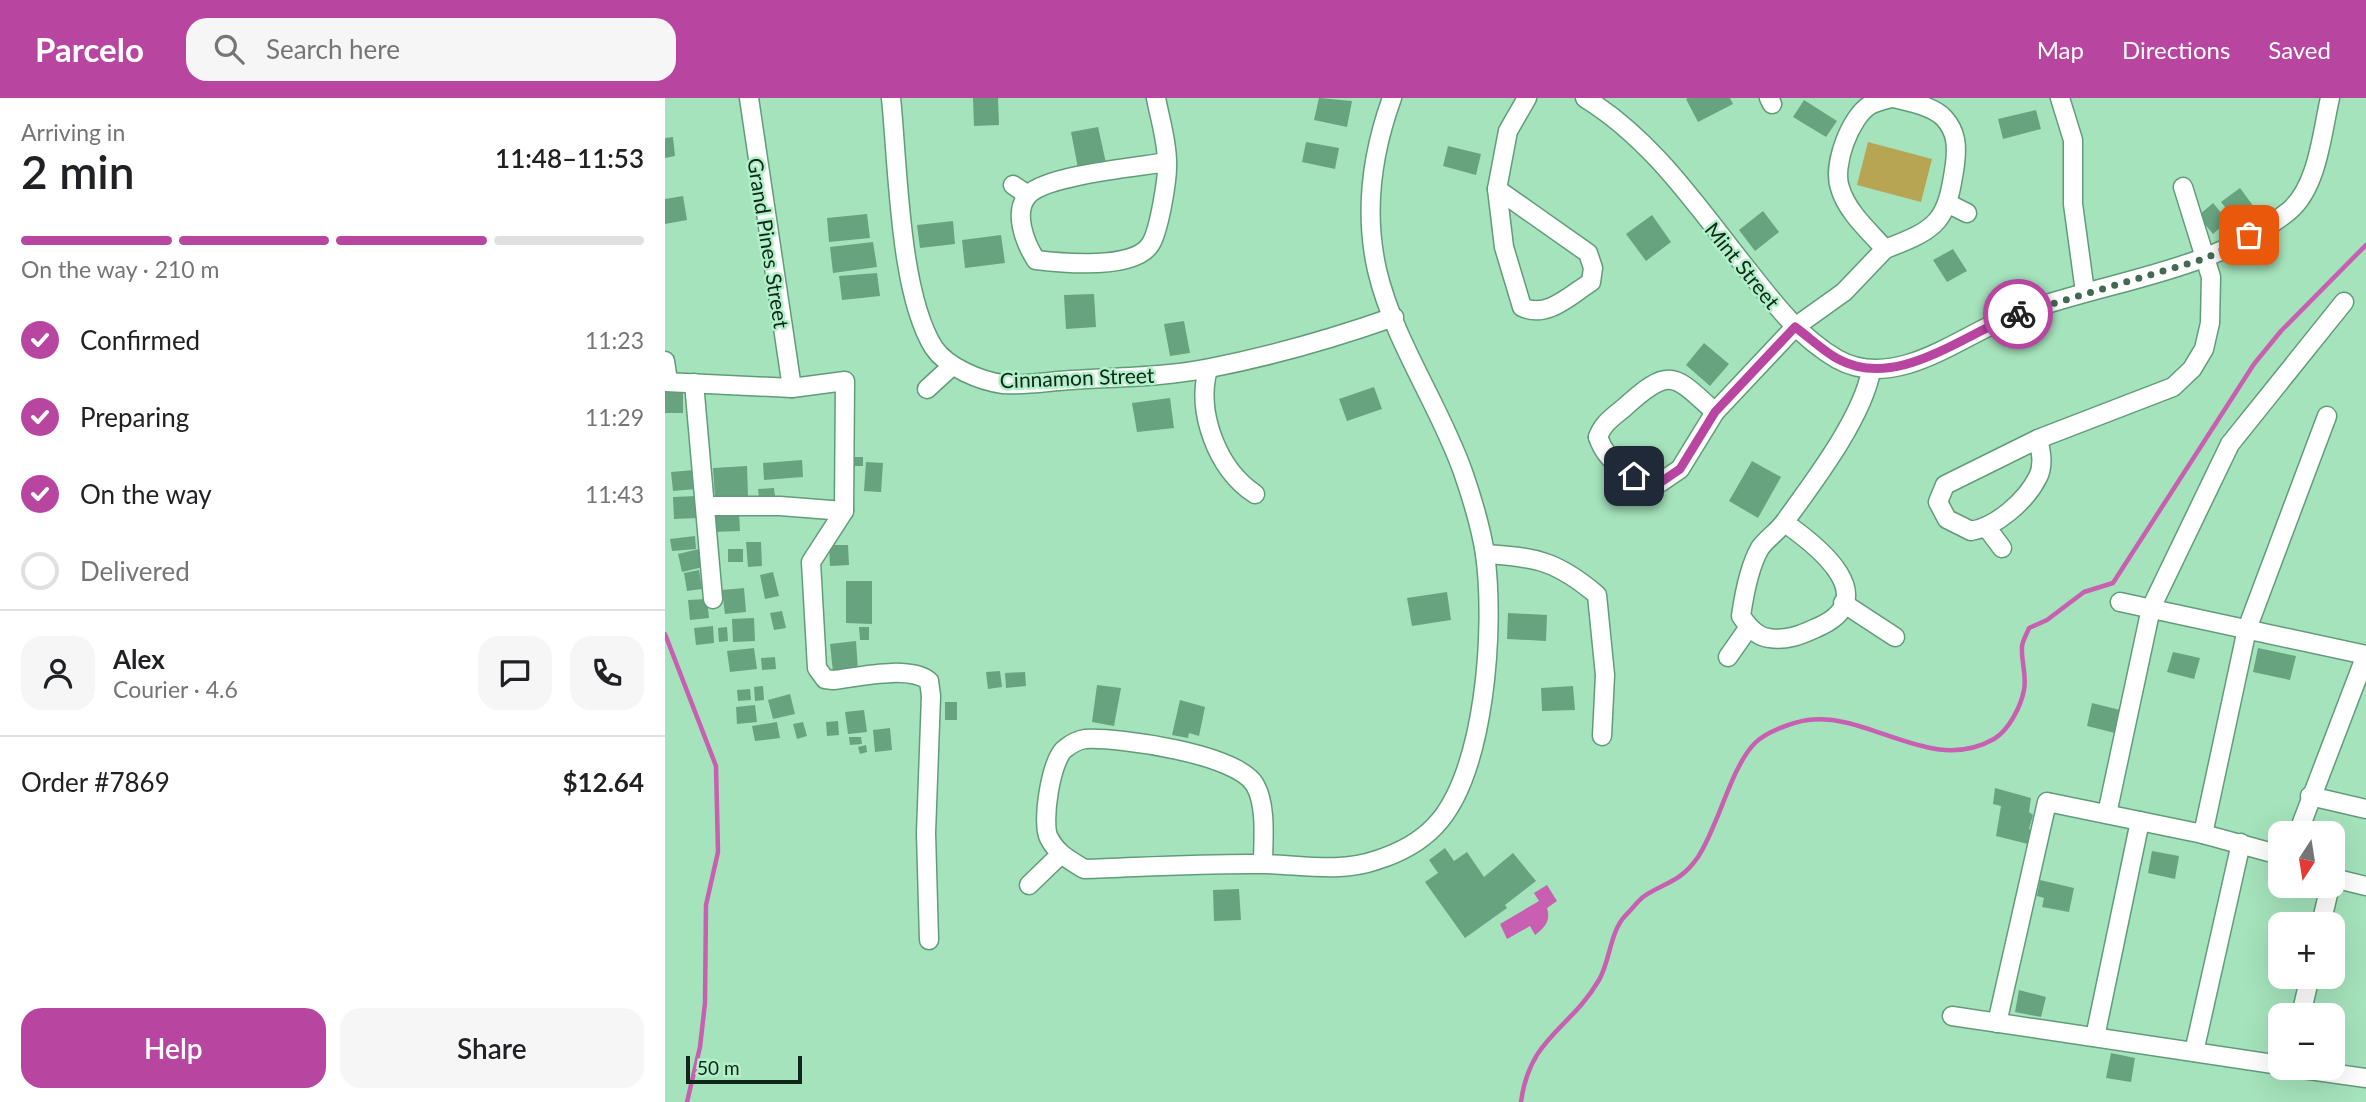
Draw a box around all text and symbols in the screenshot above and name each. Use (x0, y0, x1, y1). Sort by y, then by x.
search box (186, 18, 676, 81)
text: Parcelo (35, 29, 144, 69)
icon: search (210, 30, 248, 68)
text: Search here (266, 33, 400, 65)
text: Map (2037, 35, 2084, 64)
text: Directions (2122, 35, 2230, 64)
text: Saved (2268, 35, 2331, 64)
text: Arriving in (21, 118, 125, 146)
text: 11:48–11:53 (495, 142, 644, 174)
text: 2 min (21, 144, 135, 199)
street label: Grand Pines Street (743, 156, 795, 330)
pin (2219, 205, 2279, 265)
icon: bag (2230, 216, 2268, 254)
street label: Mint Street (1701, 217, 1786, 314)
text: On the way · 210 m (21, 255, 220, 283)
courier (1983, 279, 2053, 349)
icon: bike (1999, 295, 2037, 333)
icon: check (21, 321, 59, 359)
text: Confirmed (80, 324, 200, 356)
text: 11:23 (585, 326, 644, 354)
street label: Cinnamon Street (999, 362, 1155, 392)
icon: check (21, 398, 59, 436)
text: Preparing (80, 401, 189, 433)
text: 11:29 (585, 403, 644, 431)
pin (1604, 446, 1664, 506)
icon: home (1615, 457, 1653, 495)
icon: check (21, 475, 59, 513)
text: On the way (80, 478, 212, 510)
text: 11:43 (585, 480, 644, 508)
text: Delivered (80, 555, 190, 587)
button: person (21, 636, 95, 710)
button: chat (478, 636, 552, 710)
button: phone (570, 636, 644, 710)
text: Alex (113, 643, 165, 675)
text: Courier · 4.6 (113, 675, 238, 703)
text: Order #7869 (21, 766, 170, 798)
text: $12.64 (562, 766, 644, 798)
north arrow (2268, 821, 2345, 898)
map controls (2268, 821, 2345, 1080)
button: + (2268, 912, 2345, 989)
button: − (2268, 1003, 2345, 1080)
button: Help (21, 1008, 326, 1088)
button: Share (340, 1008, 644, 1088)
scale bar (686, 1053, 801, 1085)
text: 50 m (697, 1056, 740, 1079)

